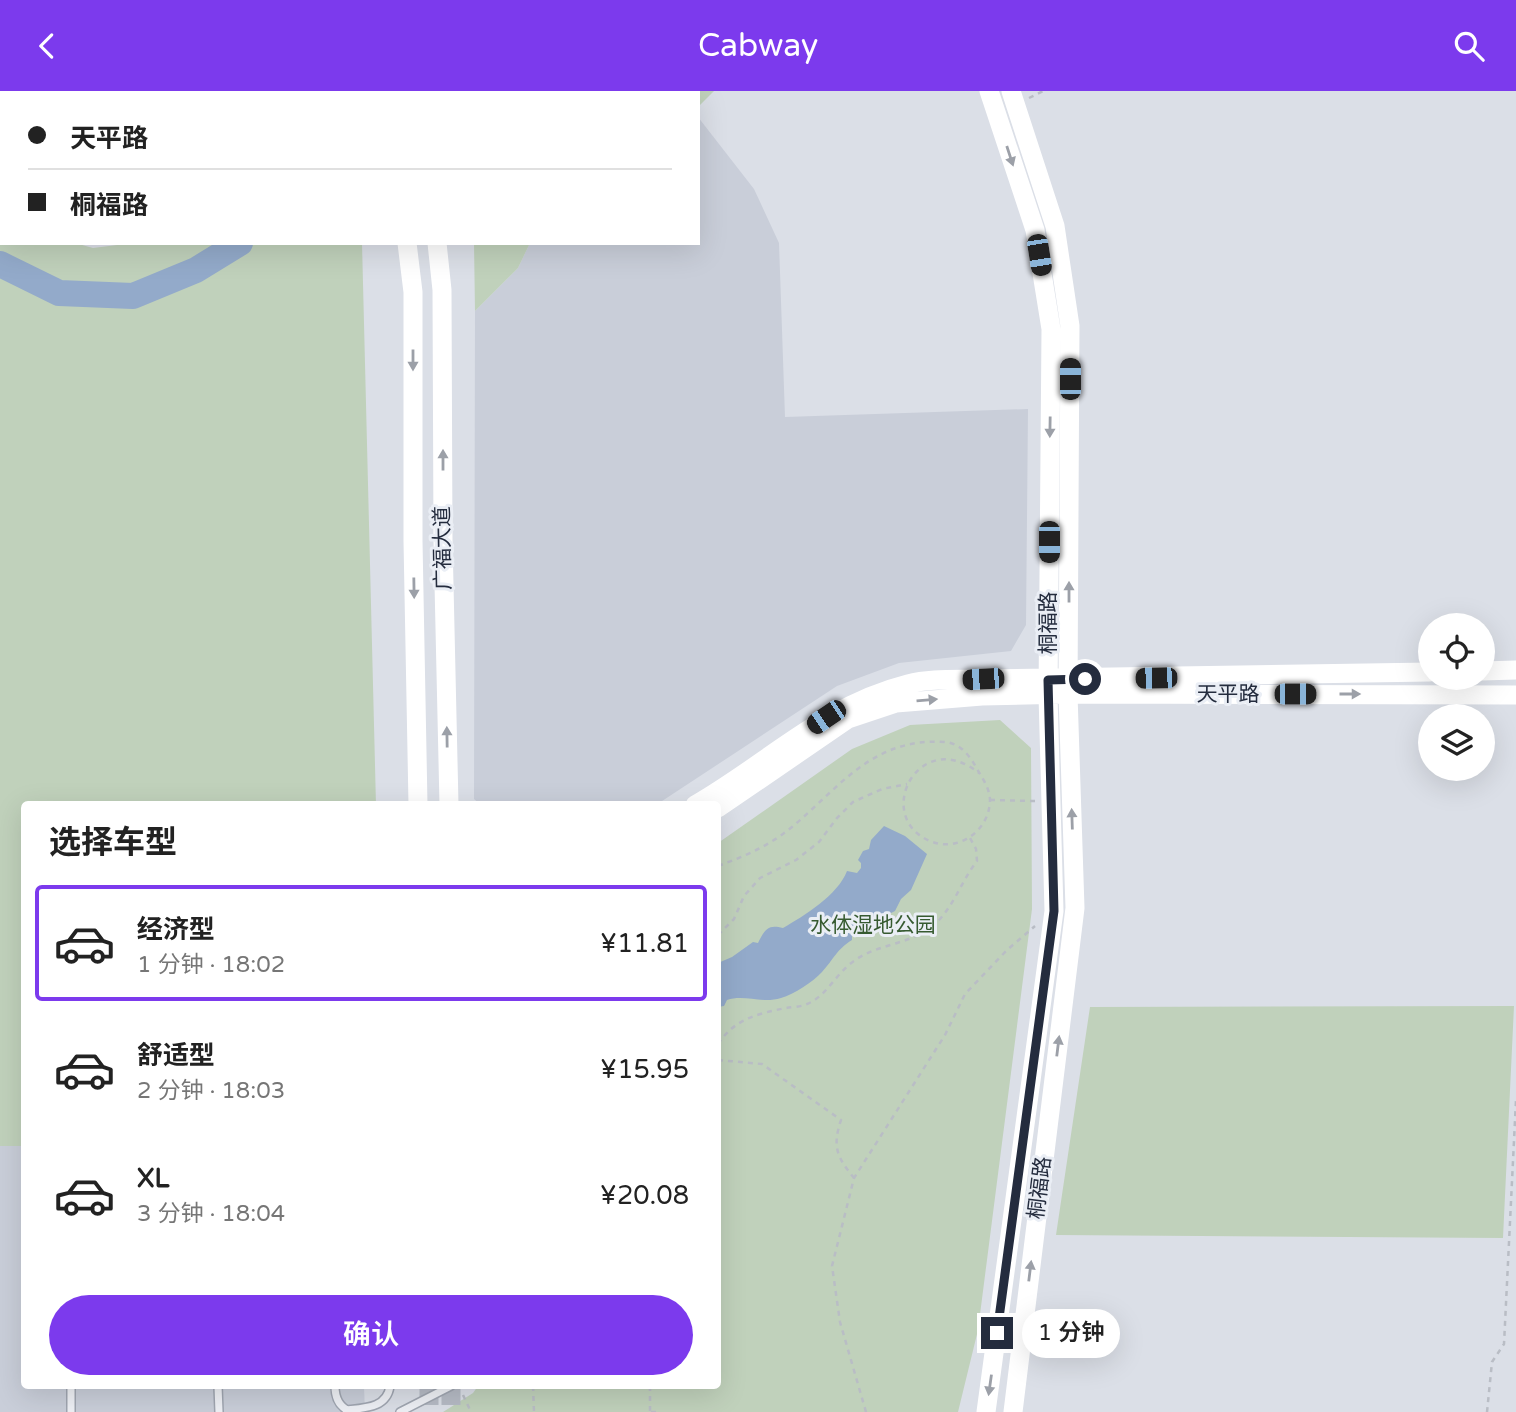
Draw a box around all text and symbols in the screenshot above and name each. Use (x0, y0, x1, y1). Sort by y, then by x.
icon: back (28, 27, 66, 65)
text: Cabway (698, 27, 818, 65)
icon: search (1450, 27, 1488, 65)
text: 天平路 (70, 123, 148, 154)
one-way arrow (1005, 145, 1016, 166)
text: 桐福路 (70, 190, 148, 221)
car (1026, 233, 1053, 277)
one-way arrow (407, 350, 419, 372)
car (1060, 358, 1081, 400)
one-way arrow (1044, 416, 1056, 438)
one-way arrow (437, 449, 449, 471)
street label: 广福大道 (430, 506, 456, 590)
car (1039, 521, 1060, 563)
one-way arrow (408, 577, 420, 599)
one-way arrow (1063, 580, 1075, 602)
street label: 桐福路 (1036, 592, 1061, 655)
map controls (1418, 613, 1495, 781)
button: locate (1418, 613, 1495, 690)
route start (1069, 663, 1101, 695)
car (962, 667, 1005, 691)
car (1135, 667, 1178, 689)
street label: 天平路 (1197, 682, 1260, 707)
car (1275, 684, 1317, 705)
one-way arrow (1340, 689, 1362, 700)
one-way arrow (916, 694, 938, 705)
car (803, 697, 850, 737)
button: layers (1418, 704, 1495, 781)
one-way arrow (441, 726, 453, 748)
one-way arrow (1067, 808, 1078, 830)
text: 选择车型 (49, 824, 177, 862)
icon: car (53, 912, 116, 975)
park label: 水体湿地公园 (810, 913, 936, 938)
text: 经济型 (137, 914, 215, 945)
text: ¥11.81 (600, 928, 689, 959)
text: 1 分钟 · 18:02 (137, 951, 285, 979)
one-way arrow (1053, 1034, 1064, 1056)
icon: car (53, 1038, 116, 1101)
text: 舒适型 (137, 1040, 215, 1071)
text: ¥15.95 (600, 1054, 689, 1085)
text: 2 分钟 · 18:03 (137, 1077, 285, 1105)
street label: 桐福路 (1024, 1155, 1056, 1221)
text: XL (137, 1163, 169, 1194)
icon: car (53, 1164, 116, 1227)
text: ¥20.08 (600, 1180, 689, 1211)
text: 3 分钟 · 18:04 (137, 1200, 285, 1228)
one-way arrow (1025, 1260, 1036, 1282)
button: 确认 (49, 1295, 693, 1375)
callout: 1 分钟 (1021, 1309, 1120, 1357)
route end (981, 1317, 1013, 1349)
text: 1 分钟 (1038, 1319, 1104, 1347)
one-way arrow (984, 1374, 995, 1396)

